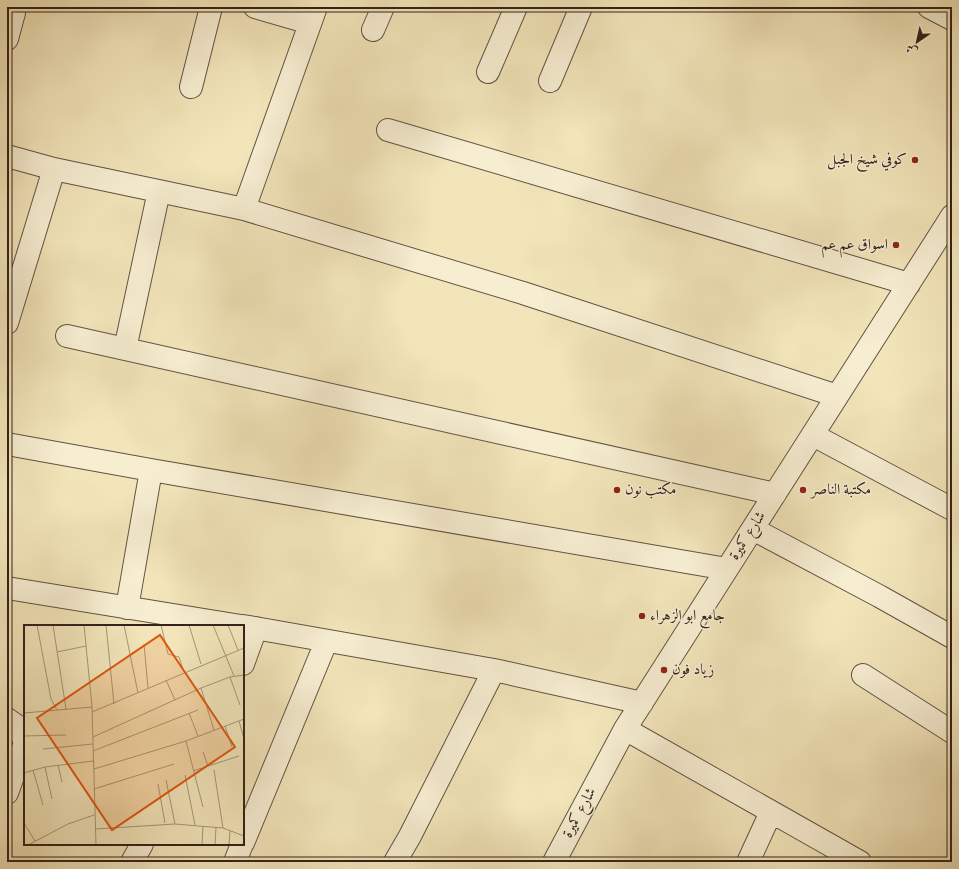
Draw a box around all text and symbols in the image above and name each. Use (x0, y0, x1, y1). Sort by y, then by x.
north arrow (897, 22, 937, 62)
text: ش (903, 40, 921, 59)
place label: كوفي شيخ الجبل (827, 150, 907, 173)
marker: كوفي شيخ الجبل (910, 155, 920, 165)
place label: اسواق عم عم (821, 235, 888, 258)
marker: اسواق عم عم (891, 240, 901, 250)
place label: مكتب نون (625, 480, 676, 501)
place label: مكتبة الناصر (809, 480, 871, 501)
marker: مكتب نون (612, 485, 622, 495)
marker: مكتبة الناصر (798, 485, 808, 495)
street label: شارع كميرة (724, 507, 772, 565)
place label: جامع ابو الزهراء (650, 606, 725, 629)
marker: جامع ابو الزهراء (637, 611, 647, 621)
inset map (24, 625, 244, 845)
place label: زياد فون (672, 660, 714, 681)
marker: زياد فون (659, 665, 669, 675)
street label: شارع كميرة (558, 784, 603, 842)

